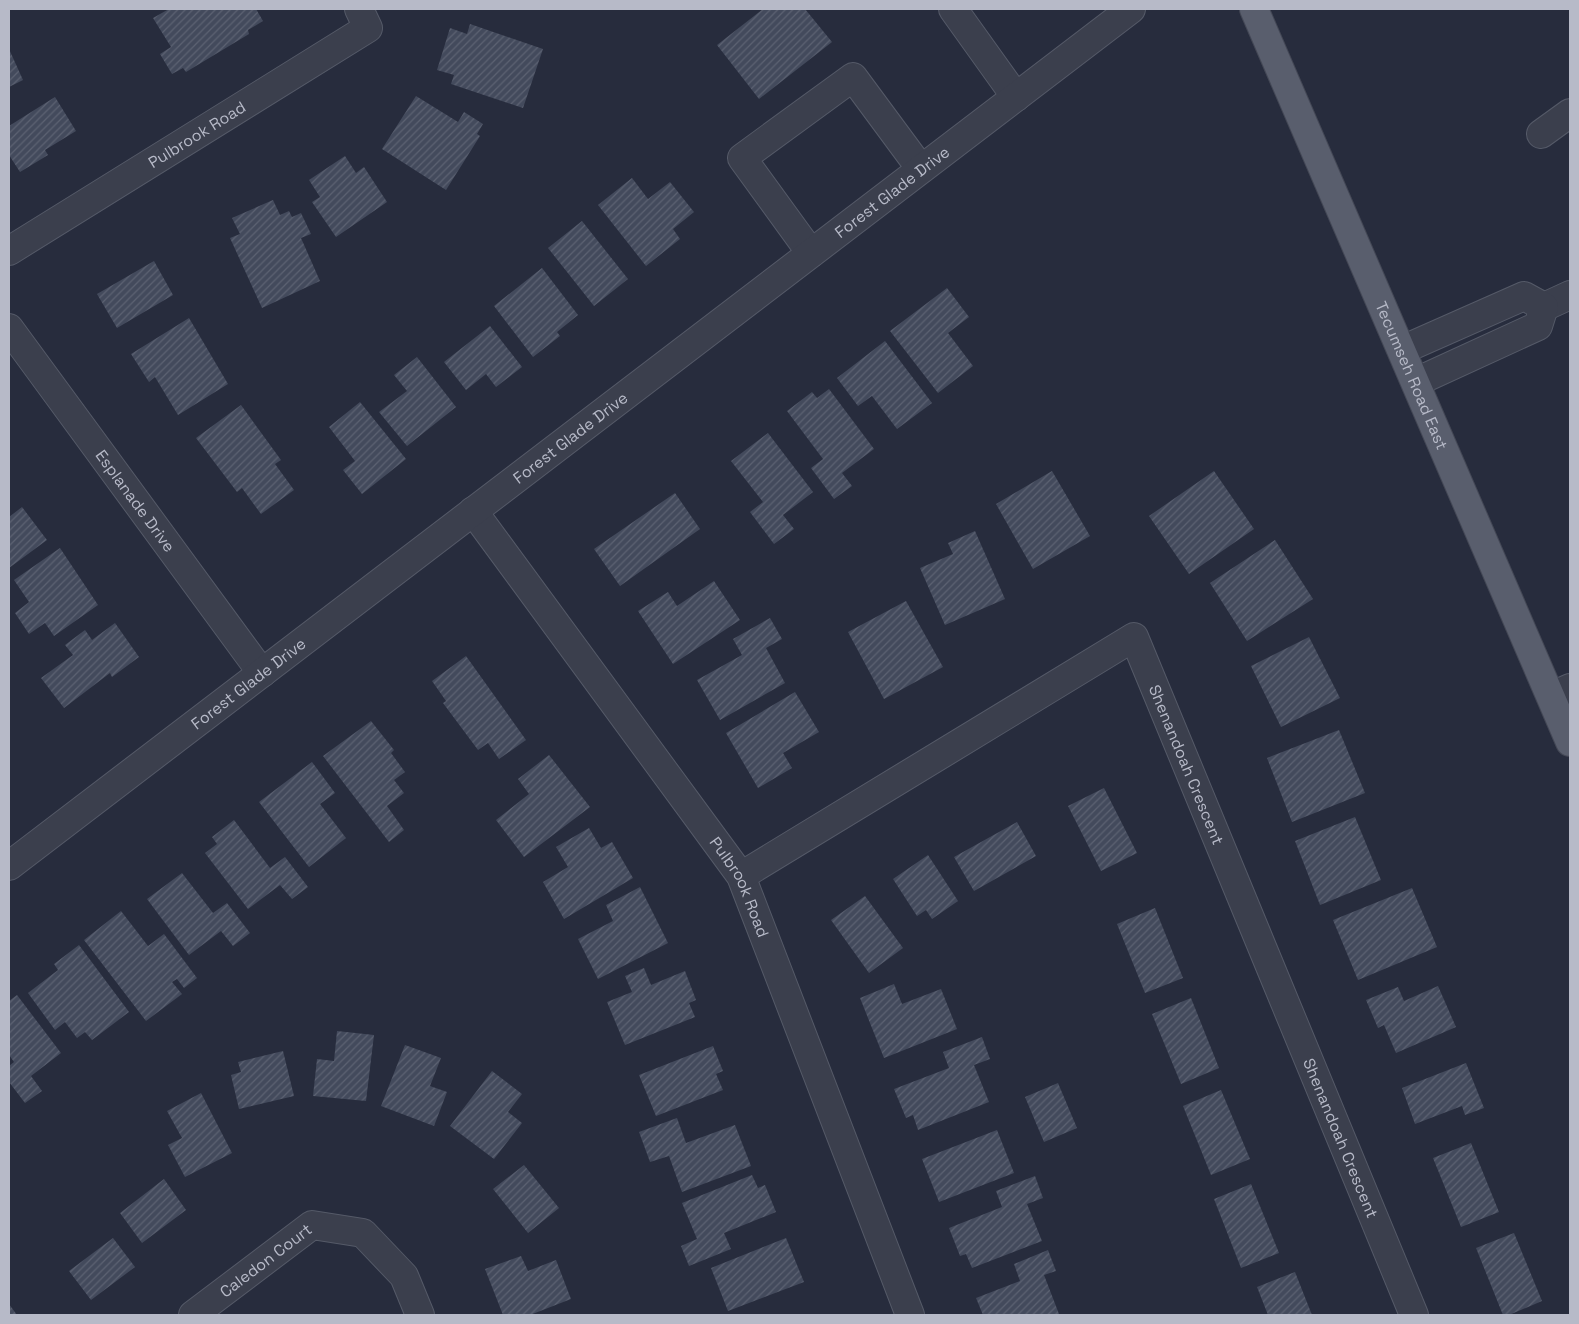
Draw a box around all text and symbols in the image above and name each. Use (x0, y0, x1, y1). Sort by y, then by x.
street label: Pulbrook Road (144, 96, 250, 173)
street label: Forest Glade Drive (830, 141, 954, 242)
street label: Tecumseh Road East (1371, 298, 1453, 453)
street label: Forest Glade Drive (508, 387, 632, 488)
street label: Esplanade Drive (91, 445, 180, 556)
street label: Forest Glade Drive (187, 633, 310, 734)
street label: Shenandoah Crescent (1144, 681, 1229, 848)
street label: Pulbrook Road (705, 832, 774, 940)
street label: Shenandoah Crescent (1299, 1055, 1383, 1221)
street label: Caledon Court (215, 1218, 316, 1302)

